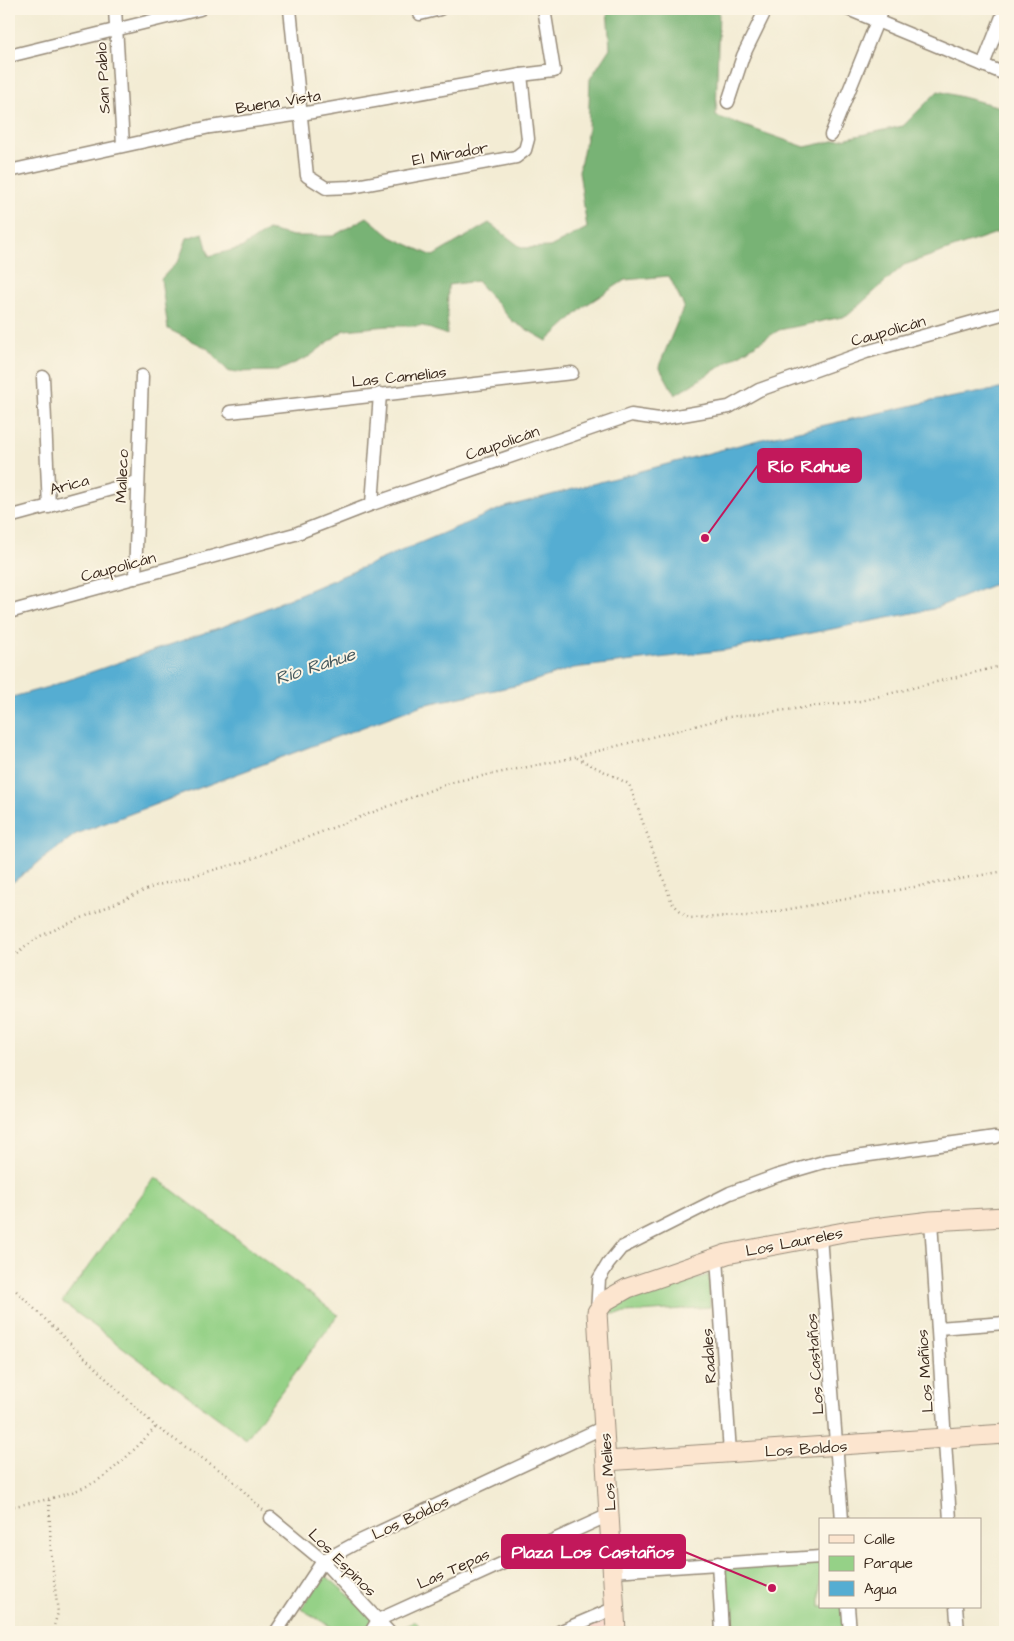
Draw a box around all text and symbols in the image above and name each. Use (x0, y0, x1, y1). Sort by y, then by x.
street label: San Pablo (90, 42, 116, 114)
street label: Buena Vista (234, 84, 322, 120)
street label: El Mirador (410, 136, 490, 172)
street label: Caupolicán (848, 310, 928, 352)
street label: Las Camelias (351, 361, 448, 393)
street label: Caupolicán (462, 420, 542, 466)
street label: Malleco (110, 449, 134, 503)
callout: Río Rahue (758, 449, 861, 482)
text: Río Rahue (768, 454, 851, 479)
street label: Arica (47, 469, 91, 501)
street label: Caupolicán (78, 546, 158, 588)
water label: Río Rahue (272, 641, 360, 691)
street label: Los Laureles (744, 1222, 845, 1262)
street label: Los Castaños (800, 1312, 830, 1415)
street label: Radales (696, 1328, 722, 1384)
street label: Los Mañíos (911, 1329, 939, 1413)
street label: Los Melies (594, 1432, 622, 1512)
street label: Los Boldos (764, 1435, 848, 1463)
street label: Los Boldos (368, 1490, 453, 1545)
legend (819, 1518, 982, 1608)
street label: Los Espinos (303, 1524, 381, 1602)
text: Calle (864, 1529, 895, 1550)
callout: Plaza Los Castaños (502, 1535, 685, 1568)
text: Plaza Los Castaños (511, 1540, 675, 1565)
street label: Las Tepas (414, 1543, 493, 1595)
text: Parque (864, 1553, 913, 1574)
text: Agua (864, 1579, 897, 1601)

